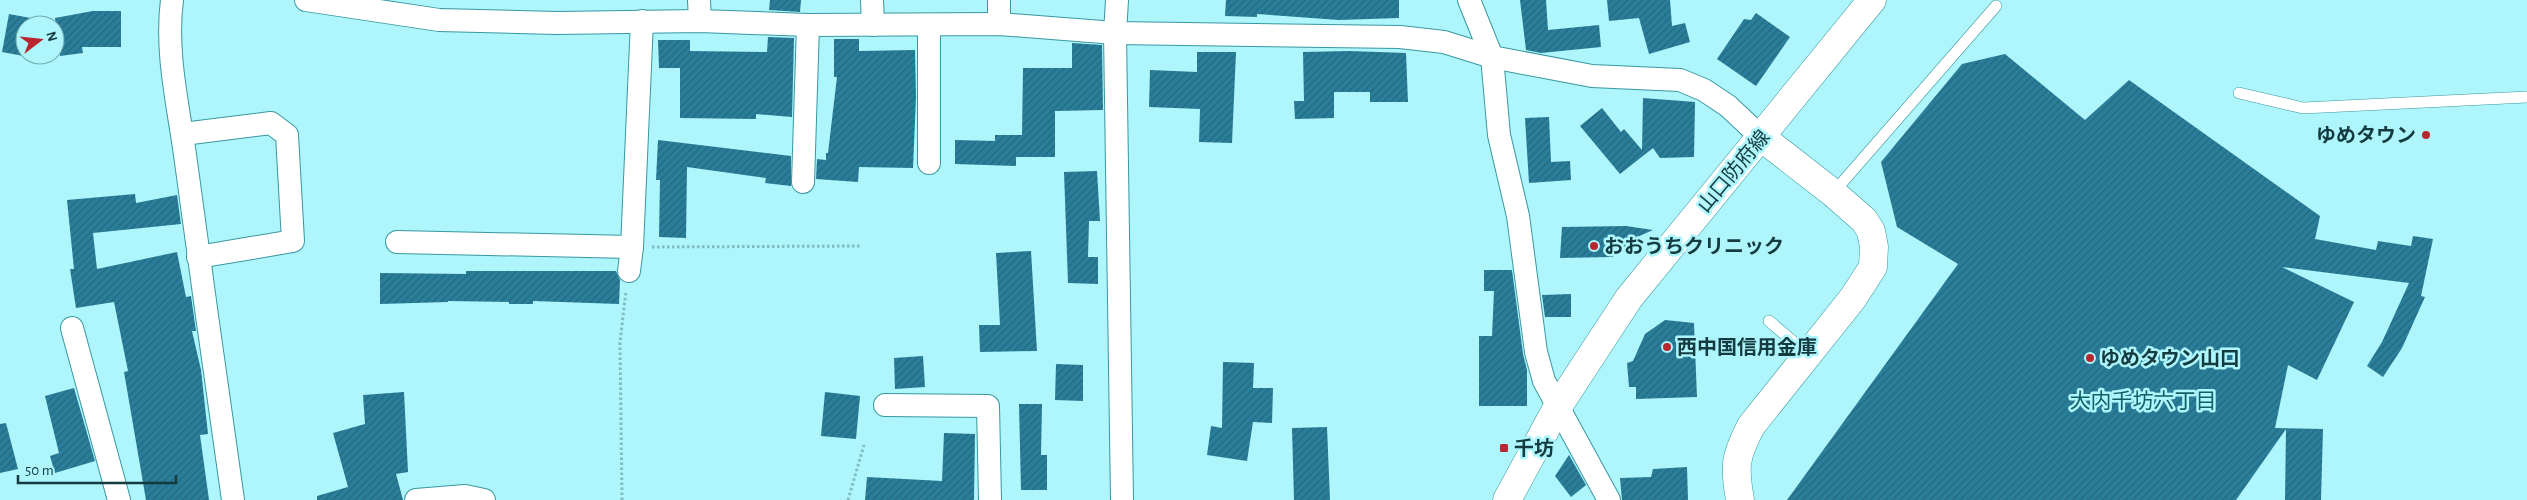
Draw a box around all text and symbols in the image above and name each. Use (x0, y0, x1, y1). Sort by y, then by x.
north arrow (15, 15, 65, 65)
text: N (43, 30, 60, 43)
place label: ゆめタウン (2316, 125, 2416, 146)
street label: 山口防府線 (1692, 126, 1774, 216)
marker: ゆめタウン (2420, 129, 2432, 141)
place label: おおうちクリニック (1604, 236, 1784, 257)
marker: おおうちクリニック (1588, 240, 1600, 252)
place label: 西中国信用金庫 (1677, 337, 1817, 358)
marker: 西中国信用金庫 (1661, 341, 1673, 353)
place label: ゆめタウン山口 (2100, 348, 2240, 369)
marker: ゆめタウン山口 (2084, 352, 2096, 364)
district label: 大内千坊六丁目 (2070, 390, 2217, 412)
place label: 千坊 (1514, 438, 1554, 459)
marker: 千坊 (1498, 442, 1510, 454)
scale bar (18, 452, 175, 484)
text: 50 m (25, 463, 54, 478)

